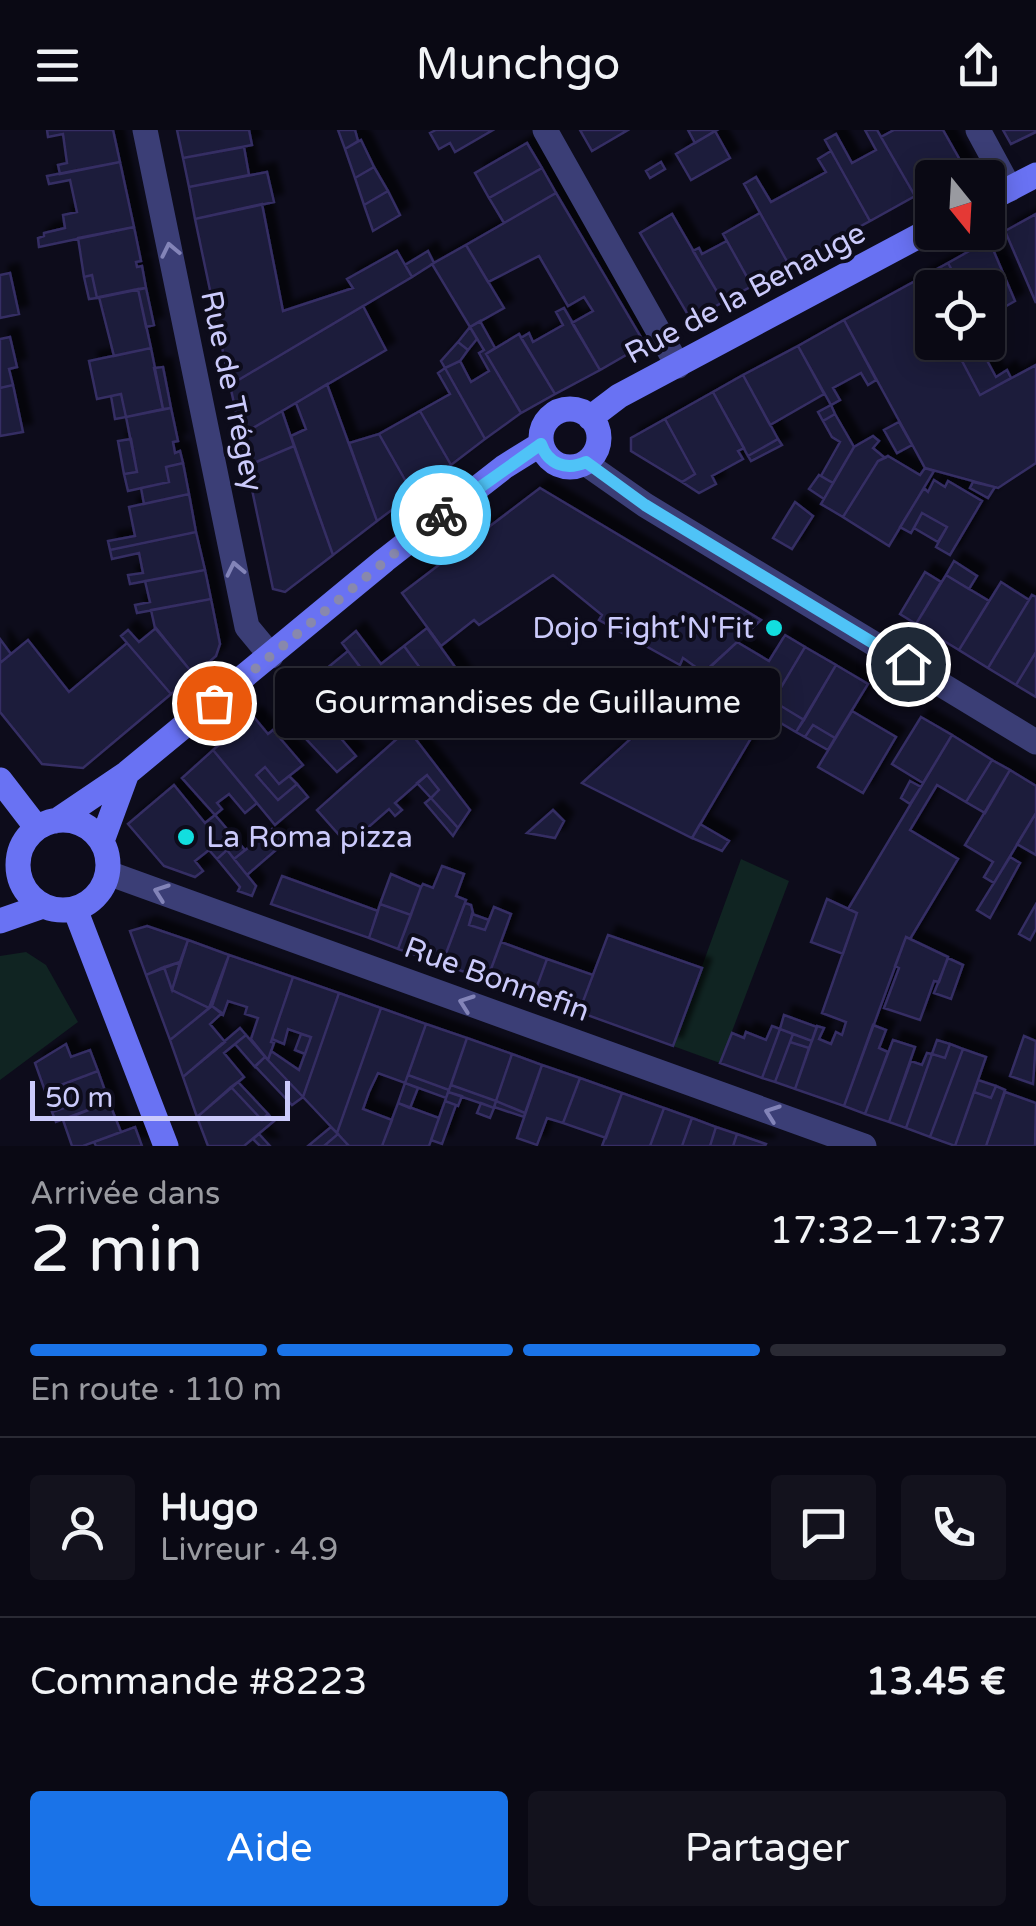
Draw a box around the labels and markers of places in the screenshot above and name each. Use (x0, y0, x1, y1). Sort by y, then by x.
place label: Dojo Fight'N'Fit (532, 610, 754, 647)
marker: Dojo Fight'N'Fit (763, 617, 785, 639)
pin (866, 622, 951, 707)
pin (172, 661, 257, 746)
callout: Gourmandises de Guillaume (274, 668, 779, 738)
place label: La Roma pizza (206, 819, 413, 856)
marker: La Roma pizza (175, 826, 197, 848)

